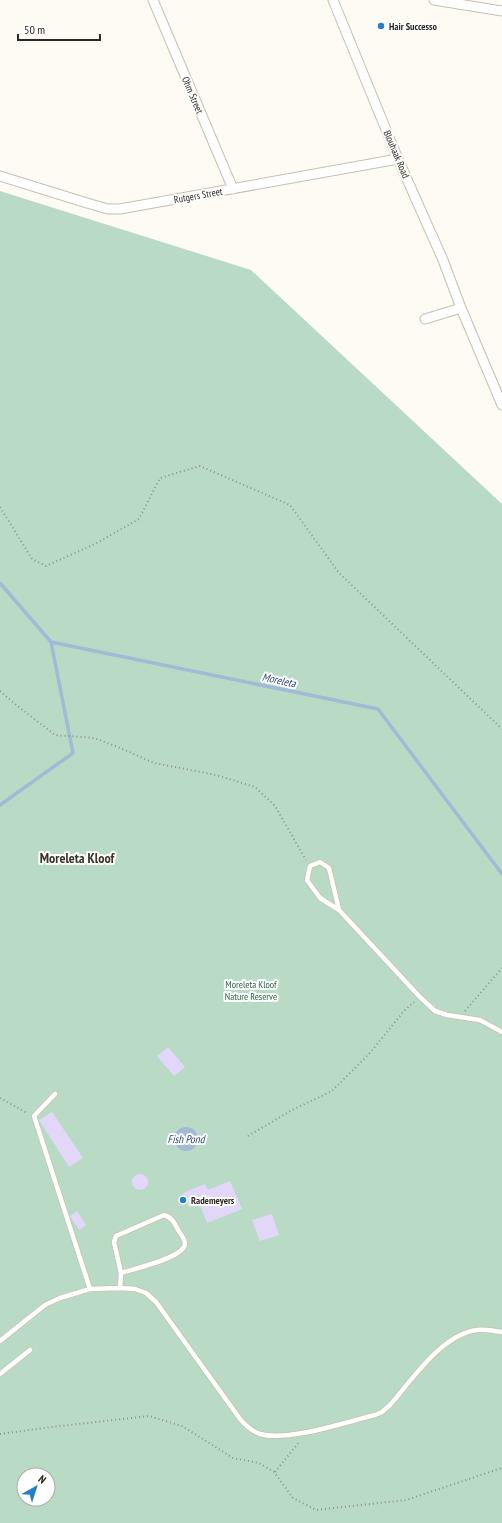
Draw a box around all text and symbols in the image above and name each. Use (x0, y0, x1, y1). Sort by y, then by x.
scale bar (18, 16, 100, 42)
place label: Hair Successo (389, 20, 438, 33)
marker: Hair Successo (376, 21, 386, 31)
text: 50 m (24, 22, 45, 37)
street label: Ohm Street (179, 75, 206, 116)
street label: Blouhaak Road (381, 128, 412, 180)
street label: Rutgers Street (173, 185, 224, 206)
water label: Moreleta (261, 670, 298, 690)
district label: Moreleta Kloof (40, 849, 115, 867)
park label: Moreleta Kloof Nature Reserve (225, 978, 277, 1003)
water label: Fish Pond (168, 1132, 207, 1146)
place label: Rademeyers (191, 1194, 235, 1207)
marker: Rademeyers (178, 1195, 188, 1205)
north arrow (16, 1467, 56, 1507)
text: N (36, 1472, 49, 1487)

